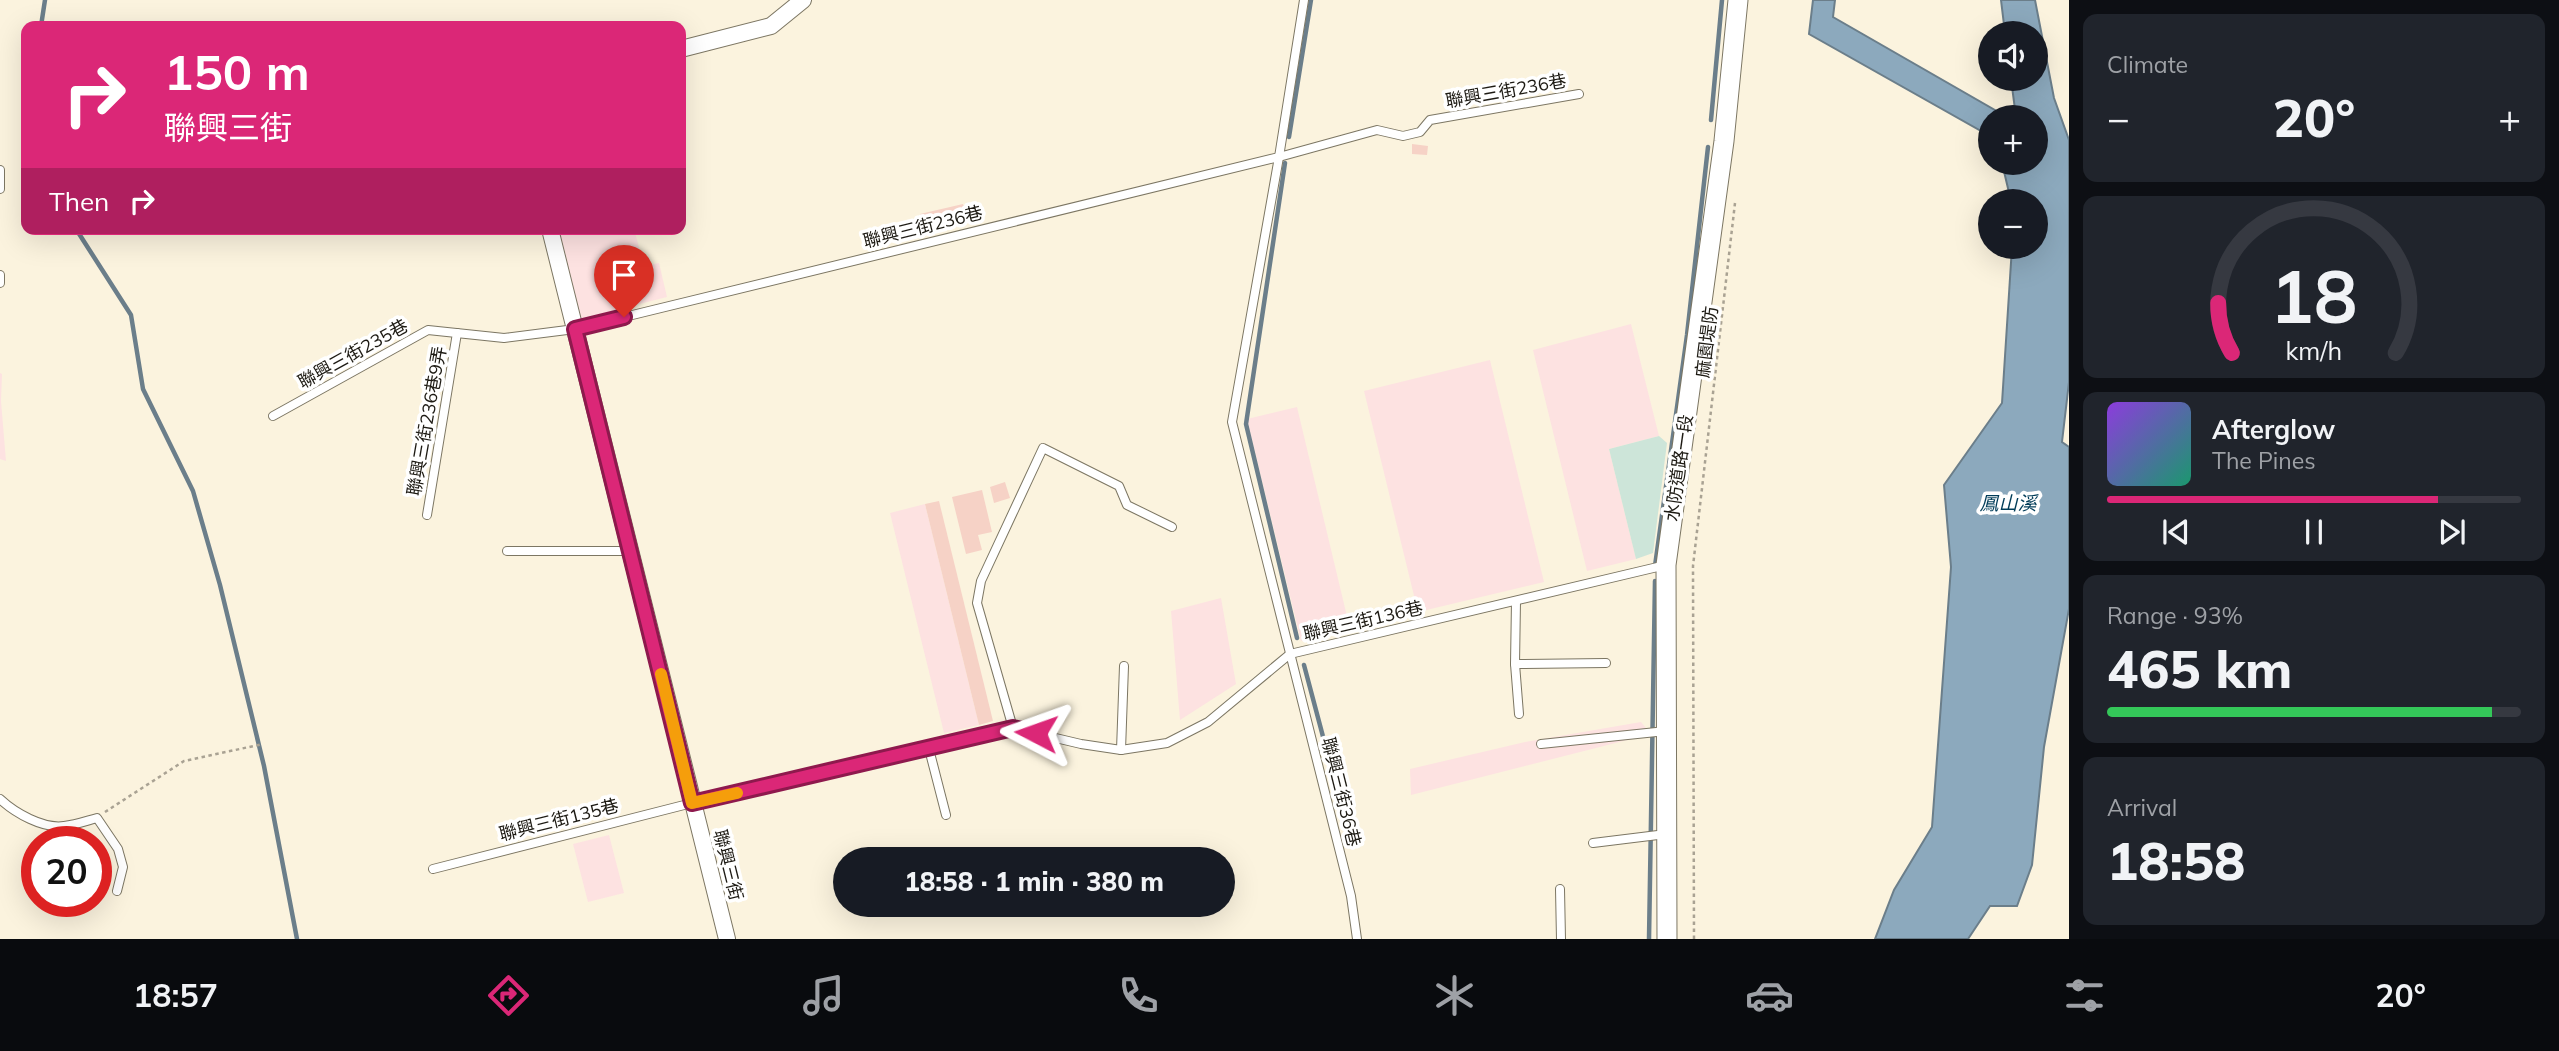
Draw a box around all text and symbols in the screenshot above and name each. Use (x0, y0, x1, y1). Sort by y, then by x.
map controls (1978, 21, 2048, 259)
button: sound (1978, 21, 2048, 91)
text: 150 m (164, 41, 310, 102)
icon: right (49, 49, 140, 140)
text: Climate (2107, 50, 2188, 79)
street label: 聯興三街236巷 (1444, 69, 1568, 112)
text: 20° (2273, 85, 2355, 150)
text: − (2107, 94, 2130, 142)
text: + (2498, 94, 2521, 142)
button: + (1978, 105, 2048, 175)
text: 聯興三街 (164, 107, 292, 147)
icon: right (123, 182, 161, 220)
text: Then (49, 185, 109, 218)
button: − (1978, 189, 2048, 259)
street label: 聯興三街236巷 (861, 201, 985, 252)
pin (594, 245, 654, 317)
text: 18 (2270, 251, 2358, 342)
icon: arrive (605, 256, 643, 294)
street label: 麻園堤防 (1691, 305, 1722, 379)
street label: 聯興三街235巷 (294, 314, 412, 393)
text: km/h (2286, 335, 2342, 366)
street label: 聯興三街236巷9弄 (402, 344, 451, 497)
street label: 水防道路一段 (1660, 413, 1697, 523)
text: Afterglow (2212, 413, 2335, 446)
text: The Pines (2212, 446, 2316, 475)
water label: 鳳山溪 (1979, 491, 2039, 515)
icon: previous (2157, 513, 2195, 551)
icon: pause (2295, 513, 2333, 551)
icon: next (2433, 513, 2471, 551)
street label: 聯興三街136巷 (1301, 596, 1425, 645)
text: Range · 93% (2107, 601, 2243, 630)
text: 465 km (2107, 636, 2292, 701)
position arrow (999, 696, 1073, 770)
street label: 聯興三街36巷 (1317, 735, 1366, 849)
text: Arrival (2107, 793, 2177, 822)
street label: 聯興三街135巷 (497, 794, 621, 845)
speed limit sign: 20 (21, 826, 112, 917)
street label: 聯興三街 (709, 827, 748, 903)
text: 18:58 (2107, 828, 2245, 893)
text: 18:58 · 1 min · 380 m (904, 865, 1164, 898)
icon: directions (484, 971, 533, 1020)
icon: music (799, 971, 848, 1020)
icon: phone (1114, 971, 1163, 1020)
icon: climate (1430, 971, 1479, 1020)
icon: car (1745, 971, 1794, 1020)
icon: filters (2060, 971, 2109, 1020)
text: 18:57 (133, 975, 218, 1015)
text: 20° (2375, 975, 2426, 1015)

